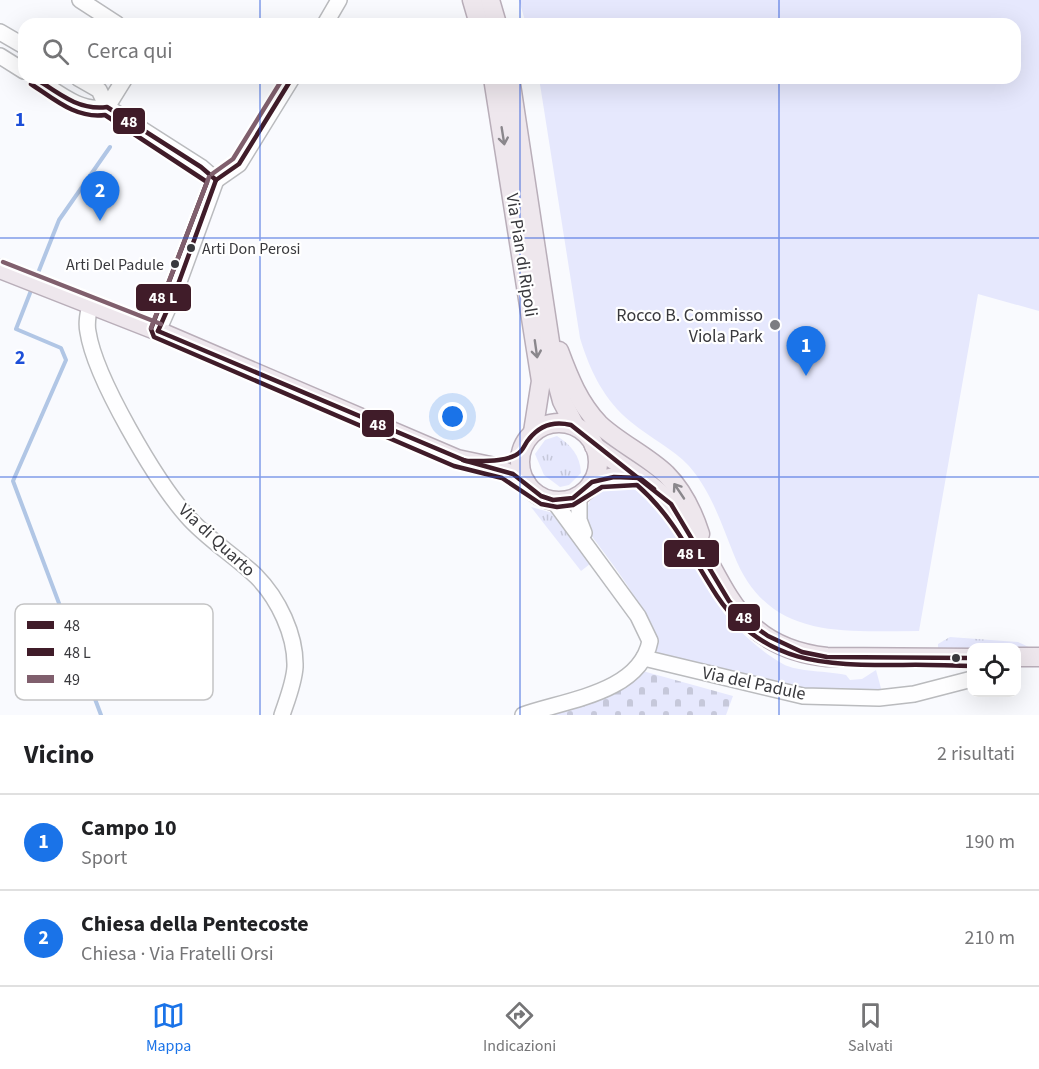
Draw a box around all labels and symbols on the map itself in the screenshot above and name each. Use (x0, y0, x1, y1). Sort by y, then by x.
text: 1 (15, 106, 25, 134)
line badge: 48 (112, 107, 146, 135)
text: 48 (121, 111, 137, 133)
one-way arrow (498, 125, 509, 145)
pin: 2 (80, 172, 120, 221)
street label: Via Pian di Ripoli (499, 191, 544, 319)
place label: Arti Don Perosi (202, 238, 301, 260)
marker: Arti Don Perosi (185, 242, 197, 254)
place label: Arti Del Padule (66, 254, 164, 276)
marker: Arti Del Padule (169, 258, 181, 270)
line badge: 48 L (135, 283, 192, 312)
text: 48 L (149, 287, 177, 309)
place label: Rocco B. Commisso Viola Park (616, 303, 763, 349)
marker: Rocco B. Commisso Viola Park (768, 318, 782, 332)
pin: 1 (786, 326, 826, 376)
one-way arrow (531, 339, 542, 358)
text: 2 (15, 344, 25, 372)
your location (438, 402, 467, 431)
line badge: 48 (361, 409, 395, 438)
text: 48 (370, 414, 386, 436)
one-way arrow (673, 484, 685, 500)
street label: Via di Quarto (173, 498, 261, 583)
line badge: 48 L (663, 539, 720, 568)
text: 48 L (677, 543, 705, 565)
line badge: 48 (727, 603, 761, 632)
legend (15, 604, 213, 700)
text: 48 (736, 607, 752, 629)
text: 48 (64, 615, 80, 637)
text: 48 L (64, 642, 91, 664)
unlabelled marker (950, 652, 962, 664)
street label: Via del Padule (700, 660, 808, 707)
text: 49 (64, 669, 80, 691)

